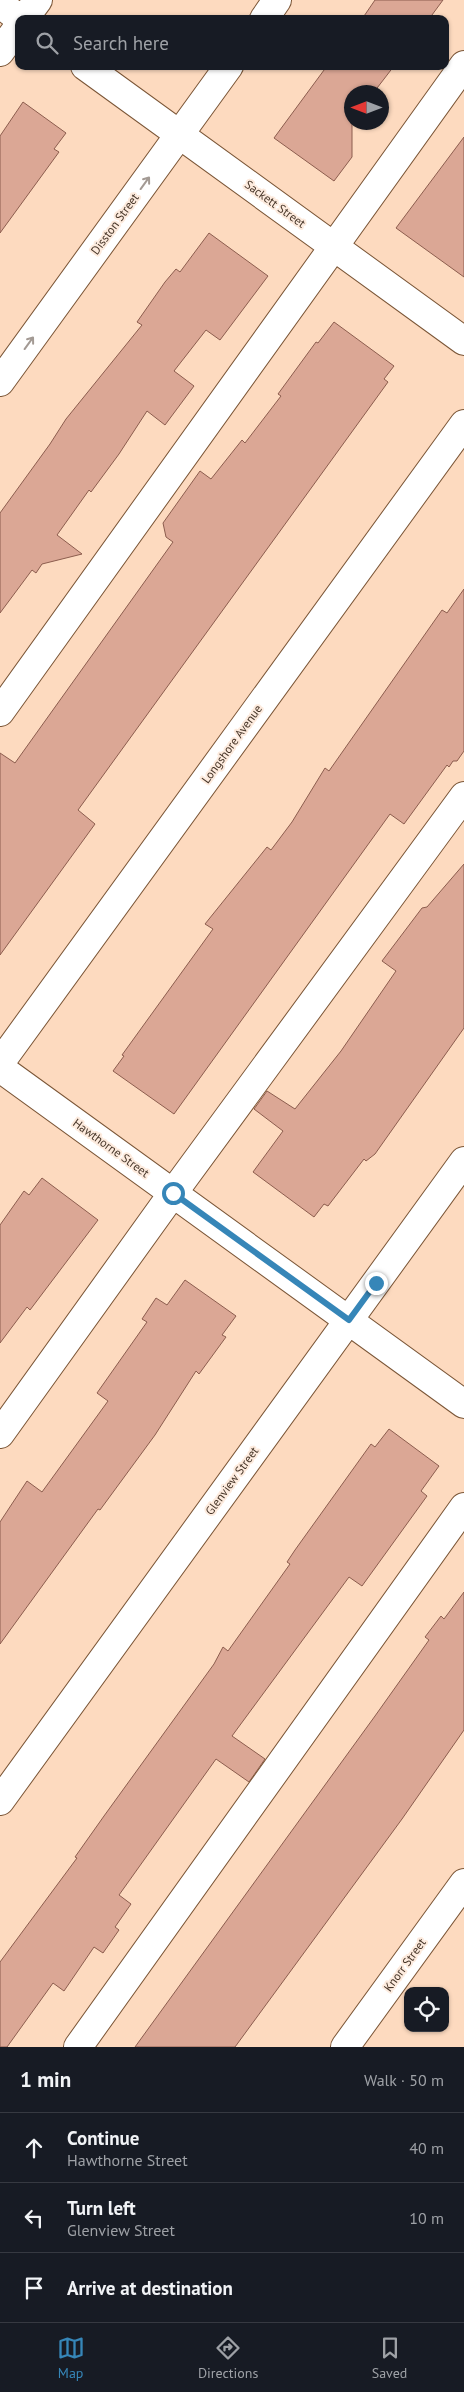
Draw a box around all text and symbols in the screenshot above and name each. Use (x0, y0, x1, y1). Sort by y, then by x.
search box (15, 15, 449, 70)
icon: search (33, 29, 61, 57)
text: Search here (73, 31, 169, 55)
north arrow (344, 85, 389, 130)
one-way arrow (139, 177, 150, 190)
street label: Sackett Street (242, 177, 309, 231)
street label: Disston Street (87, 190, 142, 257)
one-way arrow (23, 336, 34, 350)
street label: Longshore Avenue (198, 701, 265, 786)
street label: Hawthorne Street (70, 1115, 152, 1180)
route start (162, 1182, 185, 1205)
route end (365, 1272, 388, 1295)
street label: Glenview Street (202, 1444, 261, 1518)
street label: Knorr Street (380, 1935, 429, 1994)
map controls (404, 1987, 449, 2032)
button: locate (404, 1987, 449, 2032)
text: 1 min (20, 2066, 71, 2093)
text: Walk · 50 m (364, 2070, 444, 2090)
text: Continue (67, 2126, 139, 2150)
icon: ahead (20, 2134, 48, 2162)
text: 40 m (409, 2138, 444, 2158)
text: Hawthorne Street (67, 2150, 188, 2170)
text: Turn left (67, 2196, 136, 2220)
icon: left (20, 2204, 48, 2232)
text: 10 m (409, 2208, 444, 2228)
text: Glenview Street (67, 2220, 175, 2240)
icon: arrive (20, 2274, 48, 2302)
text: Arrive at destination (67, 2276, 233, 2300)
tab: Map (57, 2334, 85, 2382)
tab: Directions (198, 2334, 258, 2382)
tab: Saved (372, 2334, 407, 2382)

